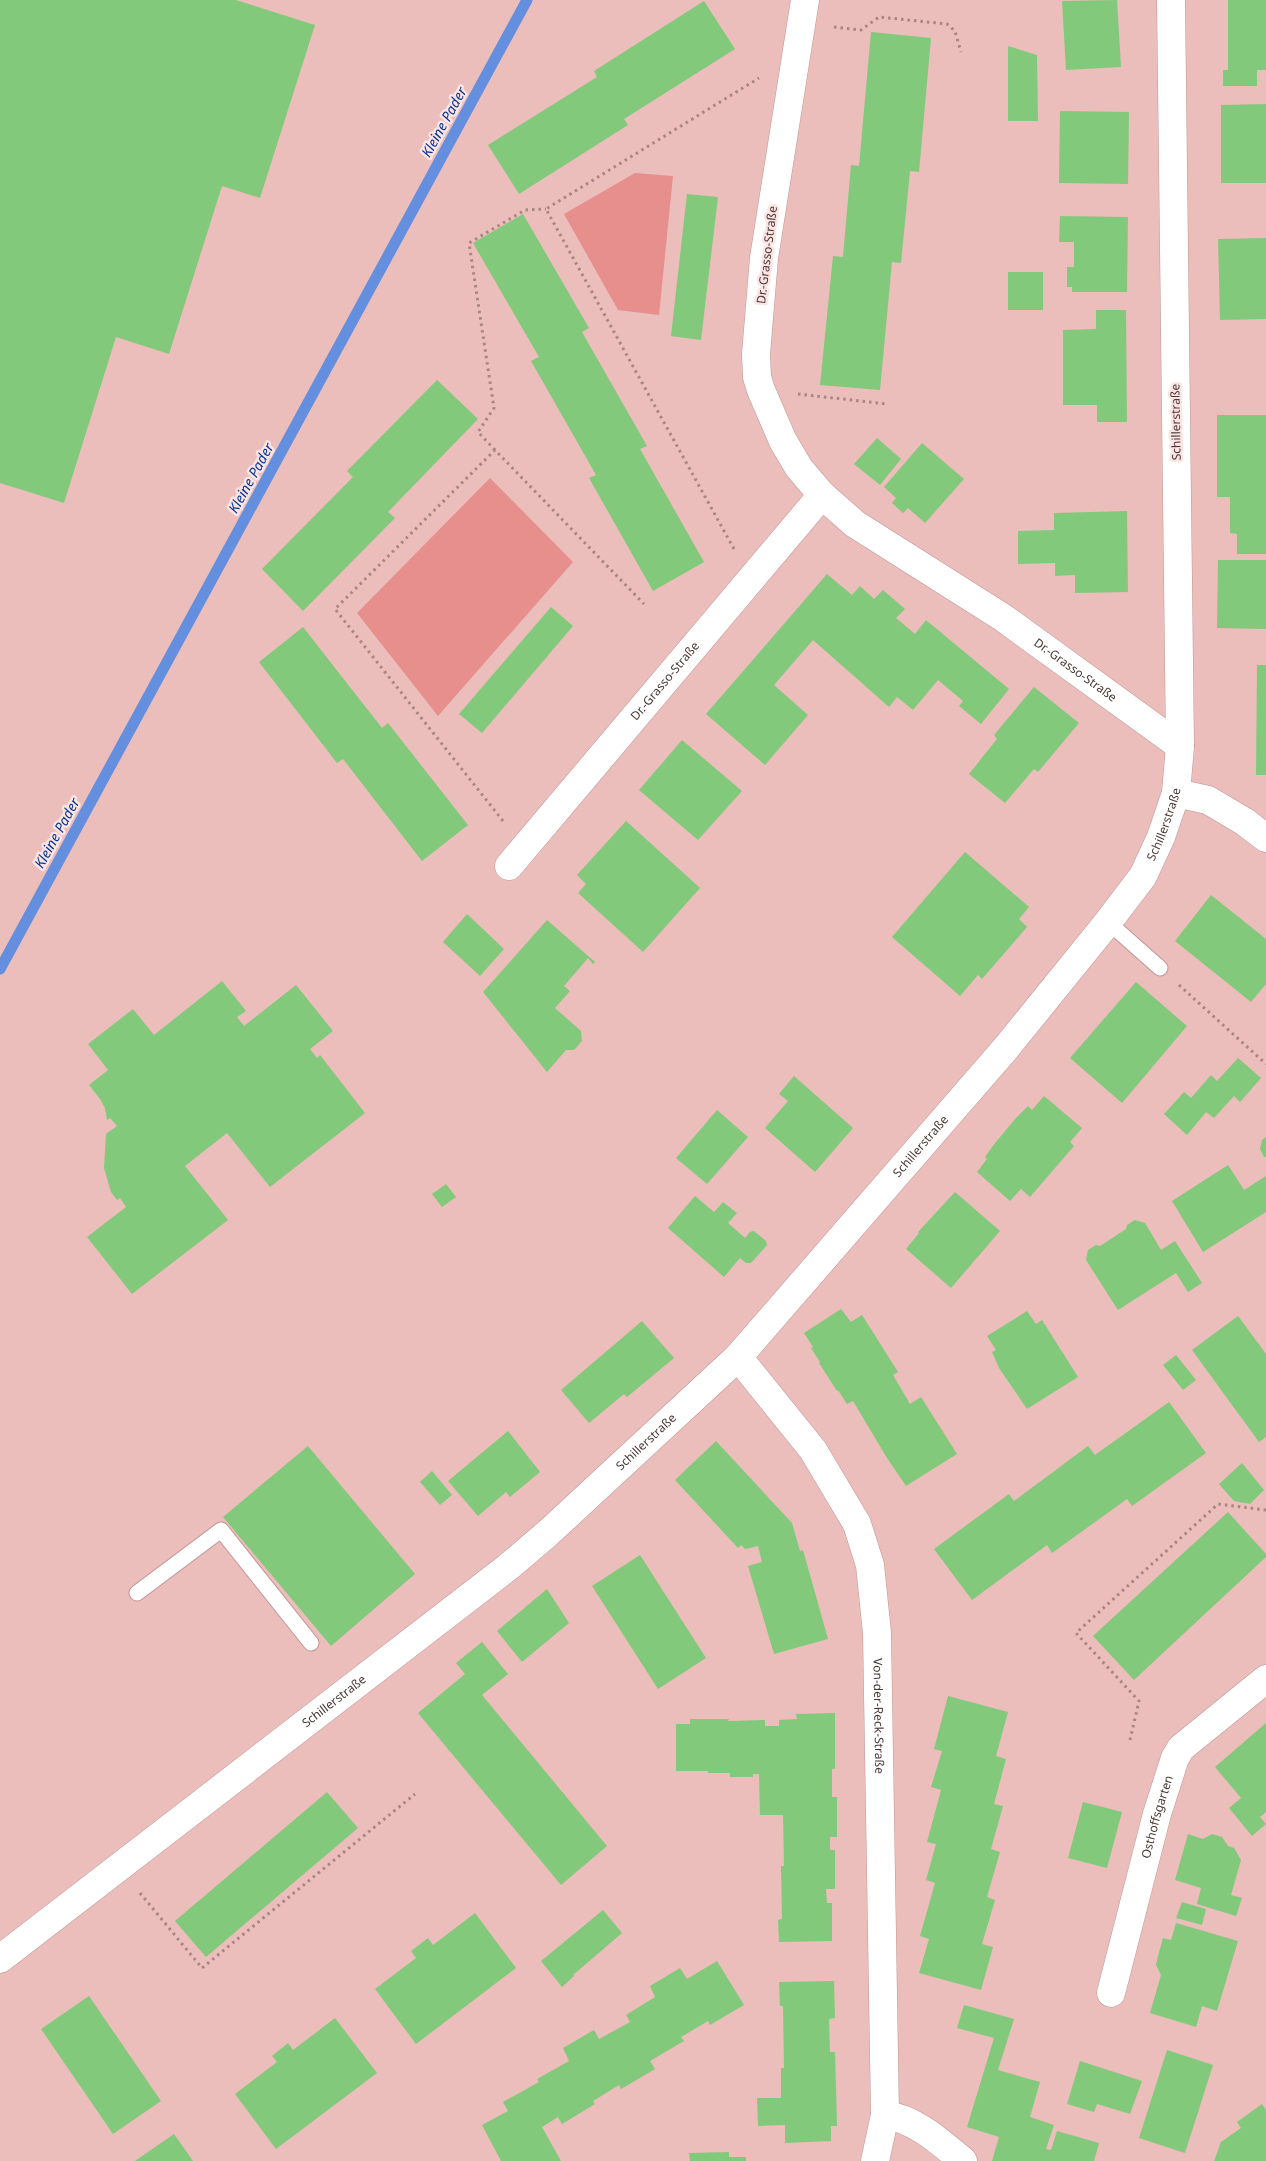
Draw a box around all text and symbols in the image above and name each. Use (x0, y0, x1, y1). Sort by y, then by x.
water label: Kleine Pader (416, 83, 471, 160)
street label: Dr.-Grasso-Straße (752, 205, 781, 305)
street label: Schillerstraße (1166, 383, 1185, 460)
water label: Kleine Pader (223, 439, 278, 516)
street label: Dr.-Grasso-Straße (1031, 634, 1121, 706)
street label: Dr.-Grasso-Straße (626, 637, 703, 724)
street label: Schillerstraße (1142, 787, 1184, 863)
water label: Kleine Pader (29, 794, 84, 871)
street label: Schillerstraße (889, 1111, 952, 1181)
street label: Schillerstraße (612, 1409, 680, 1474)
street label: Von-der-Reck-Straße (869, 1658, 888, 1774)
street label: Schillerstraße (298, 1670, 370, 1731)
street label: Osthoffsgarten (1137, 1773, 1177, 1860)

